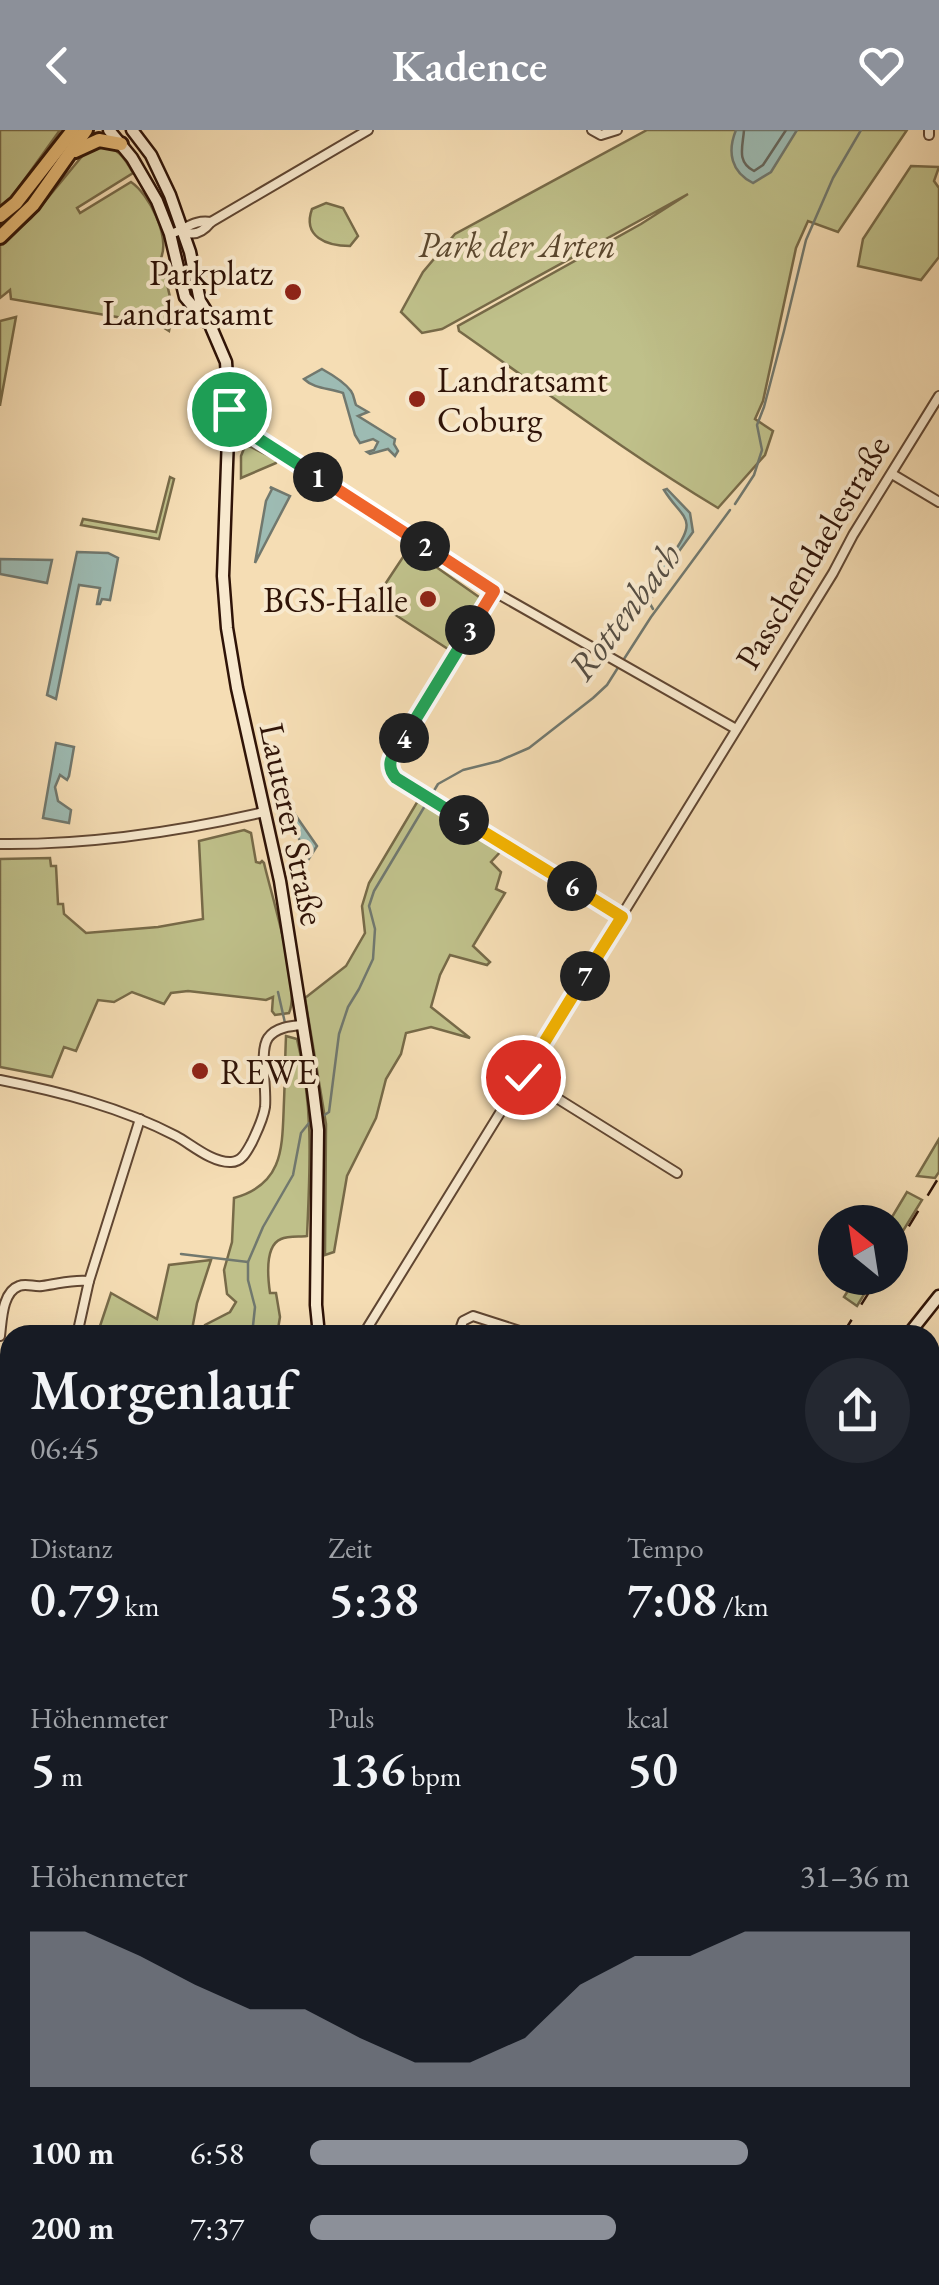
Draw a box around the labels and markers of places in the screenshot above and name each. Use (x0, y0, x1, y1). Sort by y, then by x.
place label: Parkplatz Landratsamt (102, 250, 274, 335)
marker: Parkplatz Landratsamt (282, 281, 304, 303)
place label: Landratsamt Coburg (437, 357, 608, 442)
pin (187, 367, 272, 452)
marker: Landratsamt Coburg (406, 388, 428, 410)
pin: 1 (293, 452, 343, 502)
pin: 2 (400, 521, 450, 571)
place label: BGS-Halle (263, 577, 408, 622)
marker: BGS-Halle (417, 588, 439, 610)
pin: 3 (445, 605, 495, 655)
pin: 4 (379, 713, 429, 763)
pin: 5 (439, 795, 489, 845)
pin: 6 (547, 861, 597, 911)
pin: 7 (560, 951, 610, 1001)
pin (481, 1035, 566, 1120)
place label: REWE (220, 1049, 317, 1094)
marker: REWE (189, 1060, 211, 1082)

